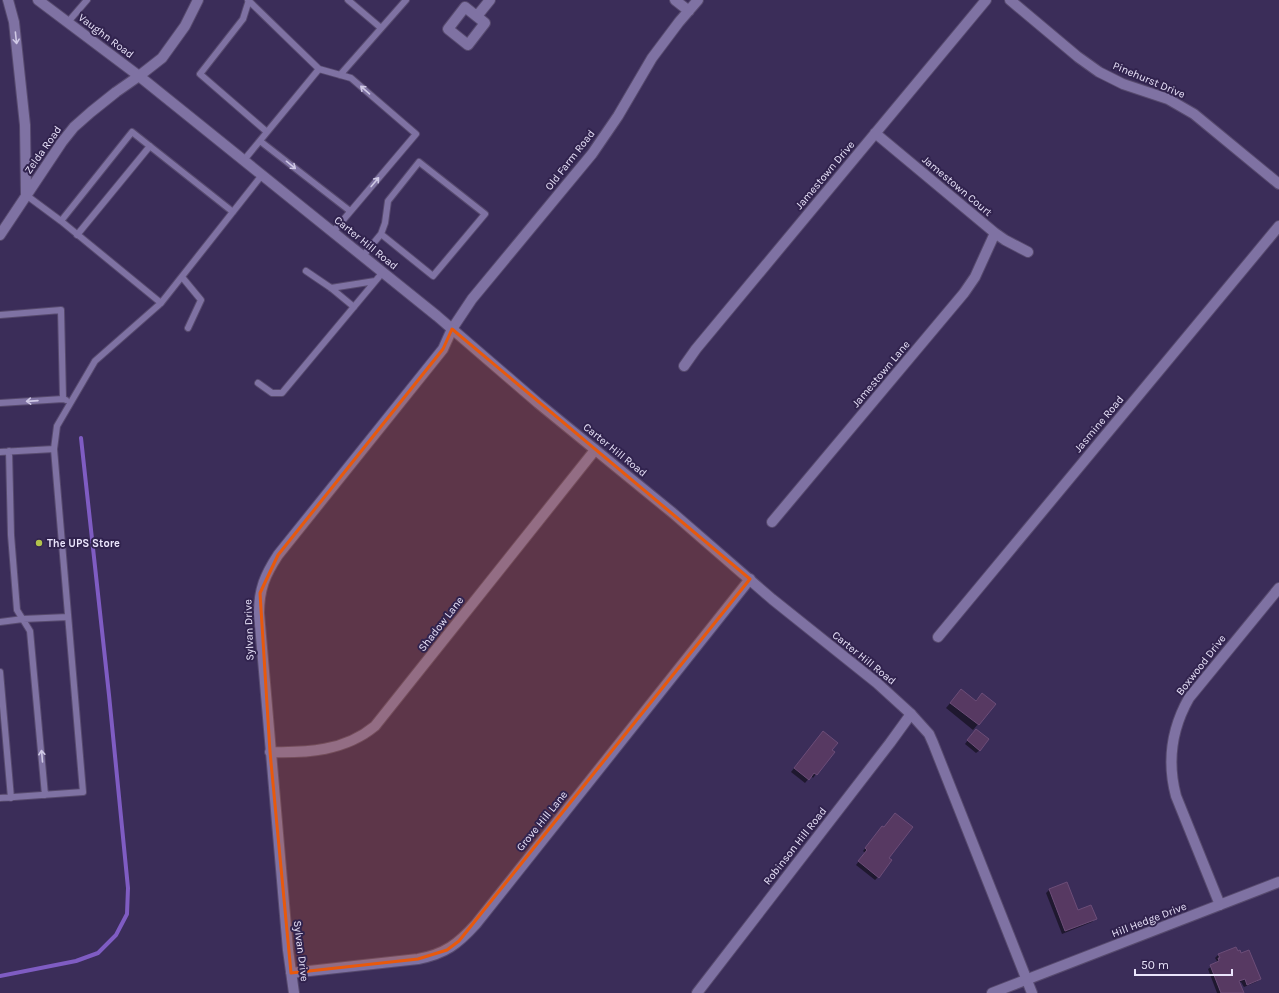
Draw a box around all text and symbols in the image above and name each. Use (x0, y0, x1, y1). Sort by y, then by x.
street label: Vaughn Road (76, 11, 136, 61)
one-way arrow (12, 31, 20, 44)
street label: Pinehurst Drive (1111, 59, 1187, 101)
one-way arrow (360, 86, 370, 95)
street label: Zelda Road (22, 123, 64, 177)
street label: Old Farm Road (542, 127, 598, 193)
street label: Jamestown Drive (793, 138, 858, 212)
street label: Jamestown Court (919, 153, 995, 219)
one-way arrow (285, 161, 296, 170)
one-way arrow (370, 176, 379, 187)
street label: Carter Hill Road (332, 213, 400, 273)
street label: Jamestown Lane (849, 338, 913, 410)
street label: Jasmine Road (1071, 393, 1127, 455)
one-way arrow (26, 397, 39, 404)
street label: Carter Hill Road (581, 420, 649, 480)
place label: The UPS Store (47, 537, 120, 550)
marker: The UPS Store (34, 538, 44, 548)
street label: Shadow Lane (416, 594, 467, 654)
street label: Sylvan Drive (241, 599, 257, 661)
street label: Carter Hill Road (830, 628, 898, 688)
street label: Boxwood Drive (1173, 632, 1229, 698)
one-way arrow (38, 750, 45, 763)
street label: Grove Hill Lane (514, 788, 570, 854)
street label: Robinson Hill Road (761, 805, 829, 887)
street label: Hill Hedge Drive (1110, 900, 1189, 940)
street label: Sylvan Drive (291, 920, 311, 983)
scale bar (1135, 951, 1232, 977)
text: 50 m (1141, 958, 1169, 972)

